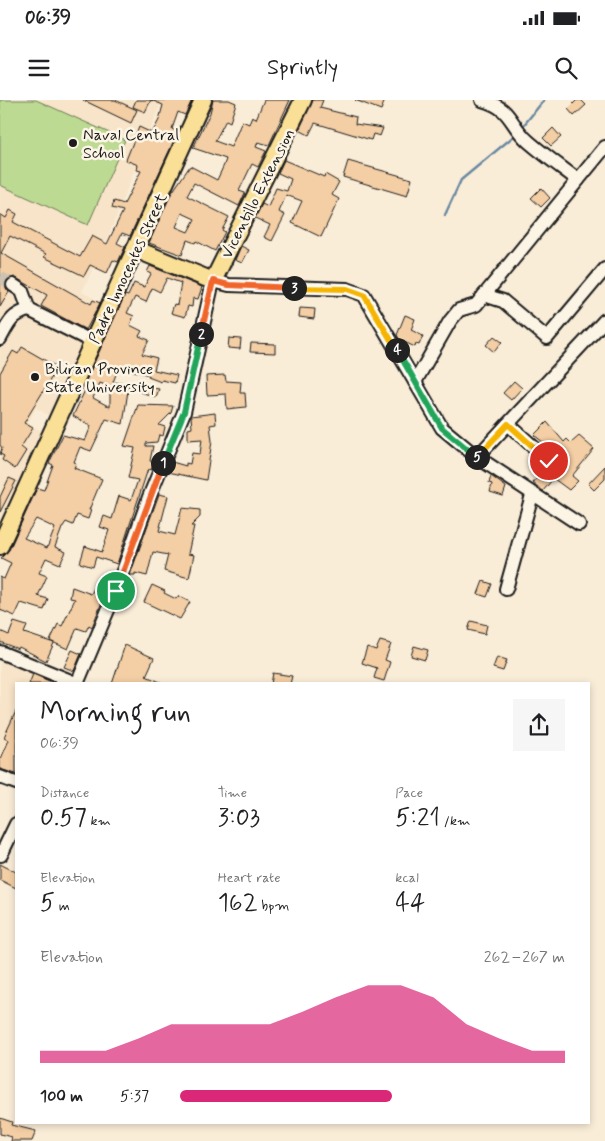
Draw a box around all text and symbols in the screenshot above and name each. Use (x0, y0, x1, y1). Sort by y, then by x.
text: 06:39 (25, 5, 71, 30)
icon: menu (25, 54, 53, 82)
text: Sprintly (267, 54, 338, 82)
icon: search (552, 54, 580, 82)
place label: Naval Central School (83, 125, 179, 164)
street label: Vicentillo Extension (217, 125, 300, 262)
marker: Naval Central School (67, 137, 79, 149)
street label: Padre Innocentes Street (84, 189, 173, 347)
pin: 3 (282, 276, 306, 300)
text: 3 (291, 279, 298, 297)
pin: 2 (188, 322, 214, 346)
text: 2 (198, 325, 205, 343)
pin: 4 (384, 338, 410, 362)
text: 4 (393, 341, 402, 359)
place label: Biliran Province State University (45, 359, 155, 398)
marker: Biliran Province State University (29, 371, 41, 383)
pin (528, 440, 570, 482)
pin: 5 (464, 444, 490, 470)
icon: check (535, 447, 563, 475)
text: 5 (473, 448, 482, 466)
pin: 1 (150, 450, 176, 476)
text: 1 (160, 454, 167, 472)
pin (95, 570, 137, 612)
icon: arrive (102, 577, 130, 605)
text: Morning run (40, 695, 191, 732)
button: share (513, 699, 565, 751)
text: 06:39 (40, 733, 79, 754)
text: Distance (40, 784, 89, 802)
text: Time (218, 784, 247, 802)
text: Pace (395, 784, 423, 802)
text: 0.57 (40, 802, 87, 835)
text: 3:03 (218, 802, 260, 835)
text: 5:21 (395, 802, 440, 835)
text: km (87, 812, 111, 830)
text: /km (440, 812, 470, 830)
text: Elevation (40, 869, 95, 887)
text: Heart rate (218, 869, 281, 887)
text: kcal (395, 869, 419, 887)
text: 5 (40, 887, 55, 920)
text: 162 (218, 887, 258, 920)
text: 44 (395, 887, 425, 920)
text: m (55, 897, 70, 915)
text: bpm (258, 897, 290, 915)
text: Elevation (40, 947, 103, 968)
text: 262–267 m (484, 947, 565, 968)
text: 100 m (40, 1086, 83, 1107)
text: 5:37 (120, 1086, 149, 1107)

